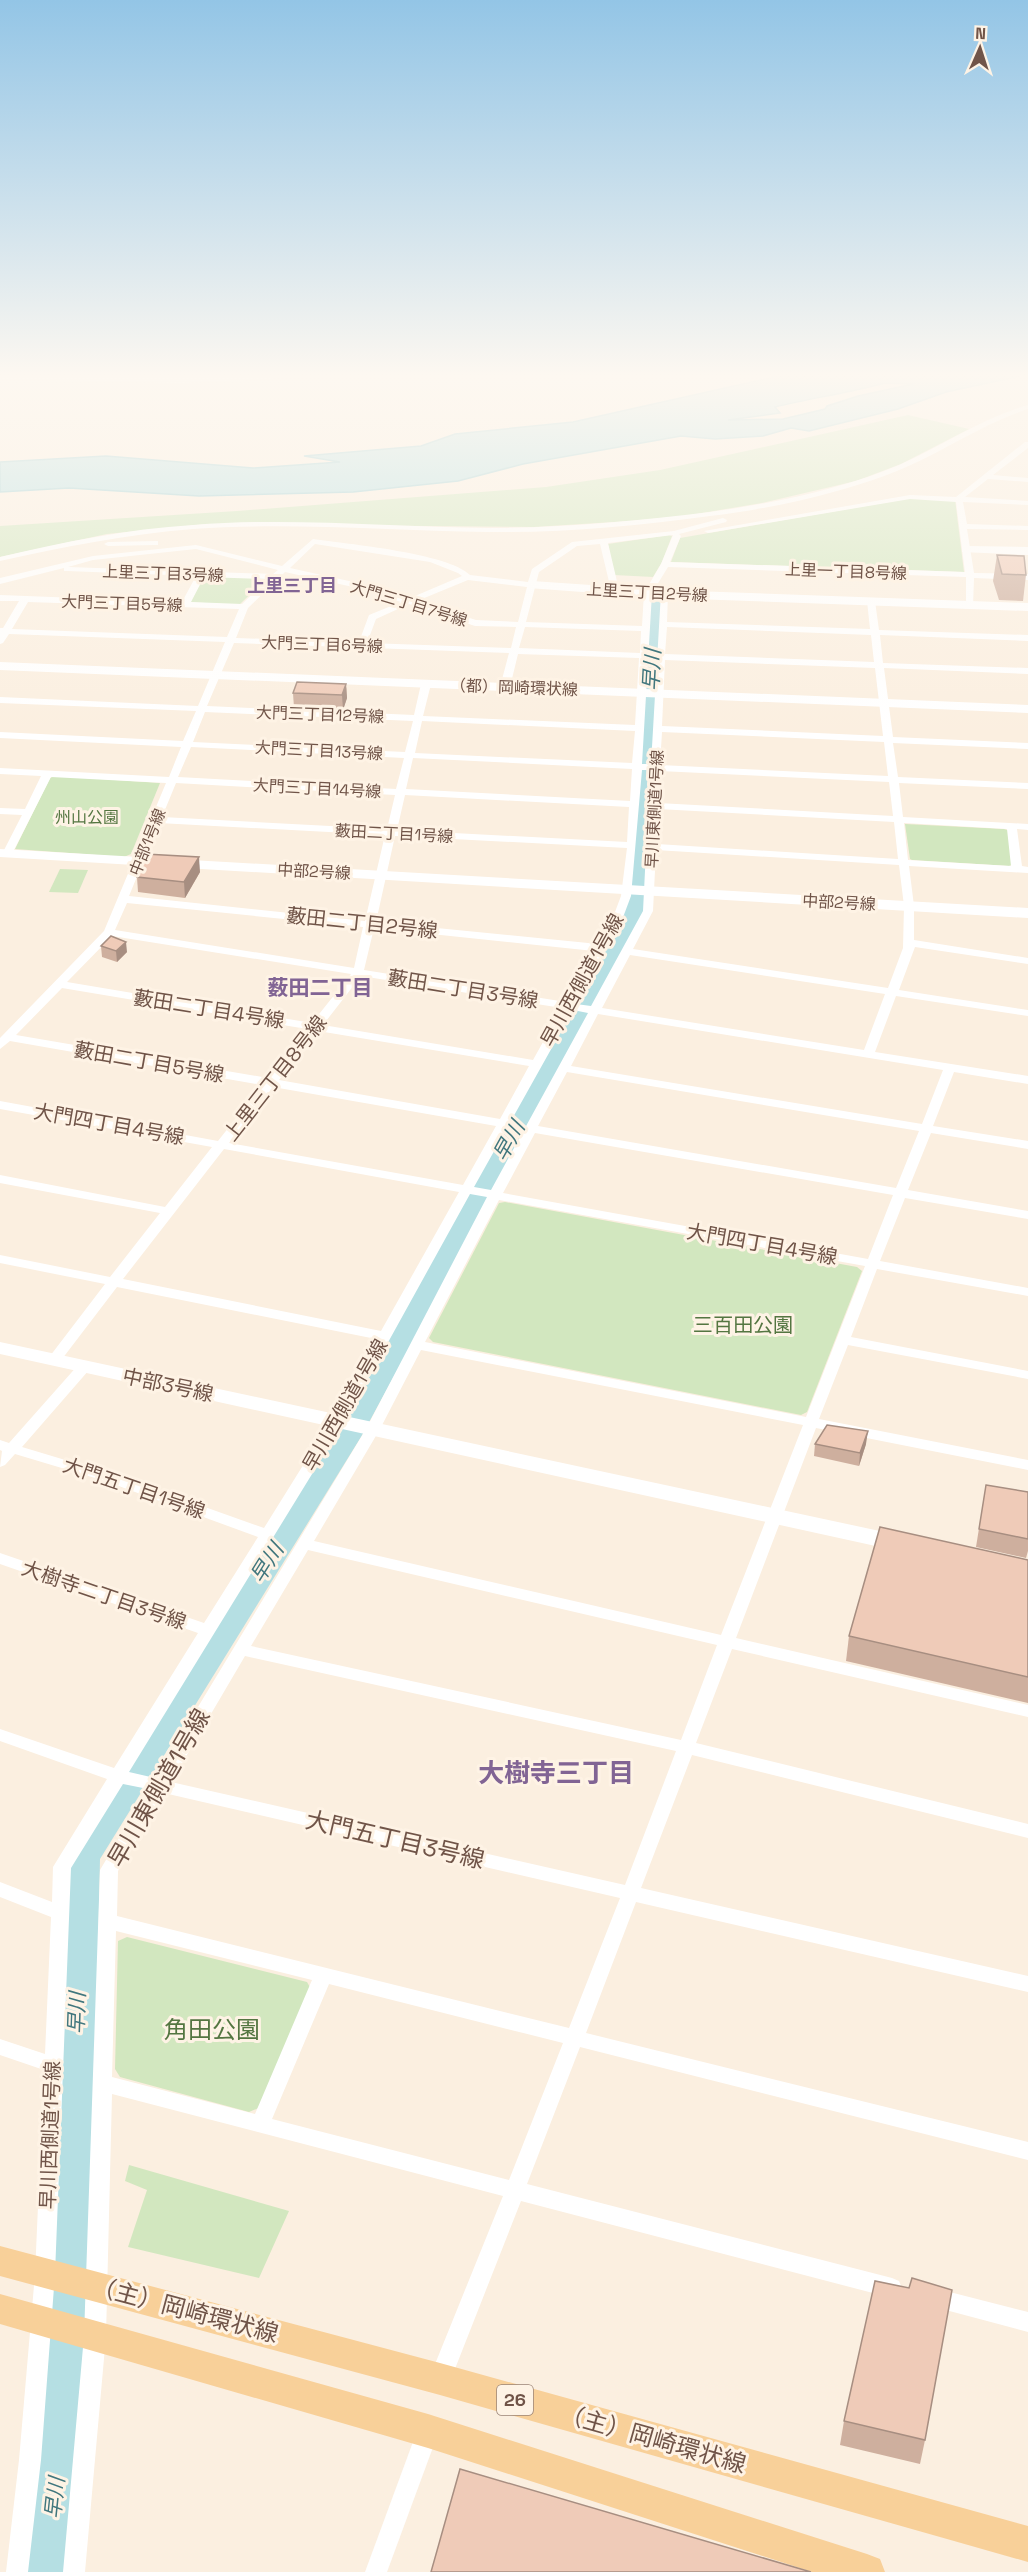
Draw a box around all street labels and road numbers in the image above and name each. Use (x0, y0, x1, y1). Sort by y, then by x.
street label: 上里一丁目8号線 (785, 559, 907, 584)
street label: 上里三丁目3号線 (102, 561, 224, 586)
street label: 大門三丁目7号線 (348, 576, 470, 631)
street label: 上里三丁目2号線 (586, 579, 708, 606)
street label: 大門三丁目5号線 (61, 591, 183, 616)
street label: 大門三丁目6号線 (261, 632, 383, 657)
street label: （都）岡崎環状線 (450, 675, 578, 700)
street label: 大門三丁目12号線 (255, 702, 384, 727)
street label: 大門三丁目13号線 (254, 737, 384, 764)
street label: 早川東側道1号線 (641, 749, 668, 869)
street label: 大門三丁目14号線 (252, 775, 382, 802)
street label: 中部1号線 (124, 805, 170, 879)
street label: 藪田二丁目1号線 (334, 820, 454, 847)
street label: 中部2号線 (277, 859, 351, 884)
street label: 中部2号線 (802, 890, 876, 915)
street label: 藪田二丁目2号線 (285, 902, 439, 944)
street label: 早川西側道1号線 (535, 909, 629, 1051)
street label: 藪田二丁目3号線 (386, 964, 540, 1014)
street label: 藪田二丁目4号線 (132, 984, 286, 1034)
street label: 上里三丁目8号線 (218, 1010, 332, 1146)
street label: 藪田二丁目5号線 (72, 1036, 226, 1088)
street label: 大門四丁目4号線 (32, 1098, 186, 1150)
street label: 大門四丁目4号線 (685, 1218, 839, 1270)
street label: 早川西側道1号線 (297, 1334, 393, 1476)
street label: 中部3号線 (120, 1363, 216, 1407)
street label: 大門五丁目1号線 (60, 1452, 208, 1524)
street label: 大樹寺二丁目3号線 (18, 1555, 190, 1635)
street label: 早川東側道1号線 (101, 1703, 217, 1873)
street label: 大門五丁目3号線 (303, 1804, 488, 1875)
street label: 早川西側道1号線 (34, 2060, 66, 2210)
street label: （主）岡崎環状線 (88, 2270, 282, 2349)
road number: 26 (497, 2385, 533, 2415)
street label: （主）岡崎環状線 (557, 2397, 750, 2480)

